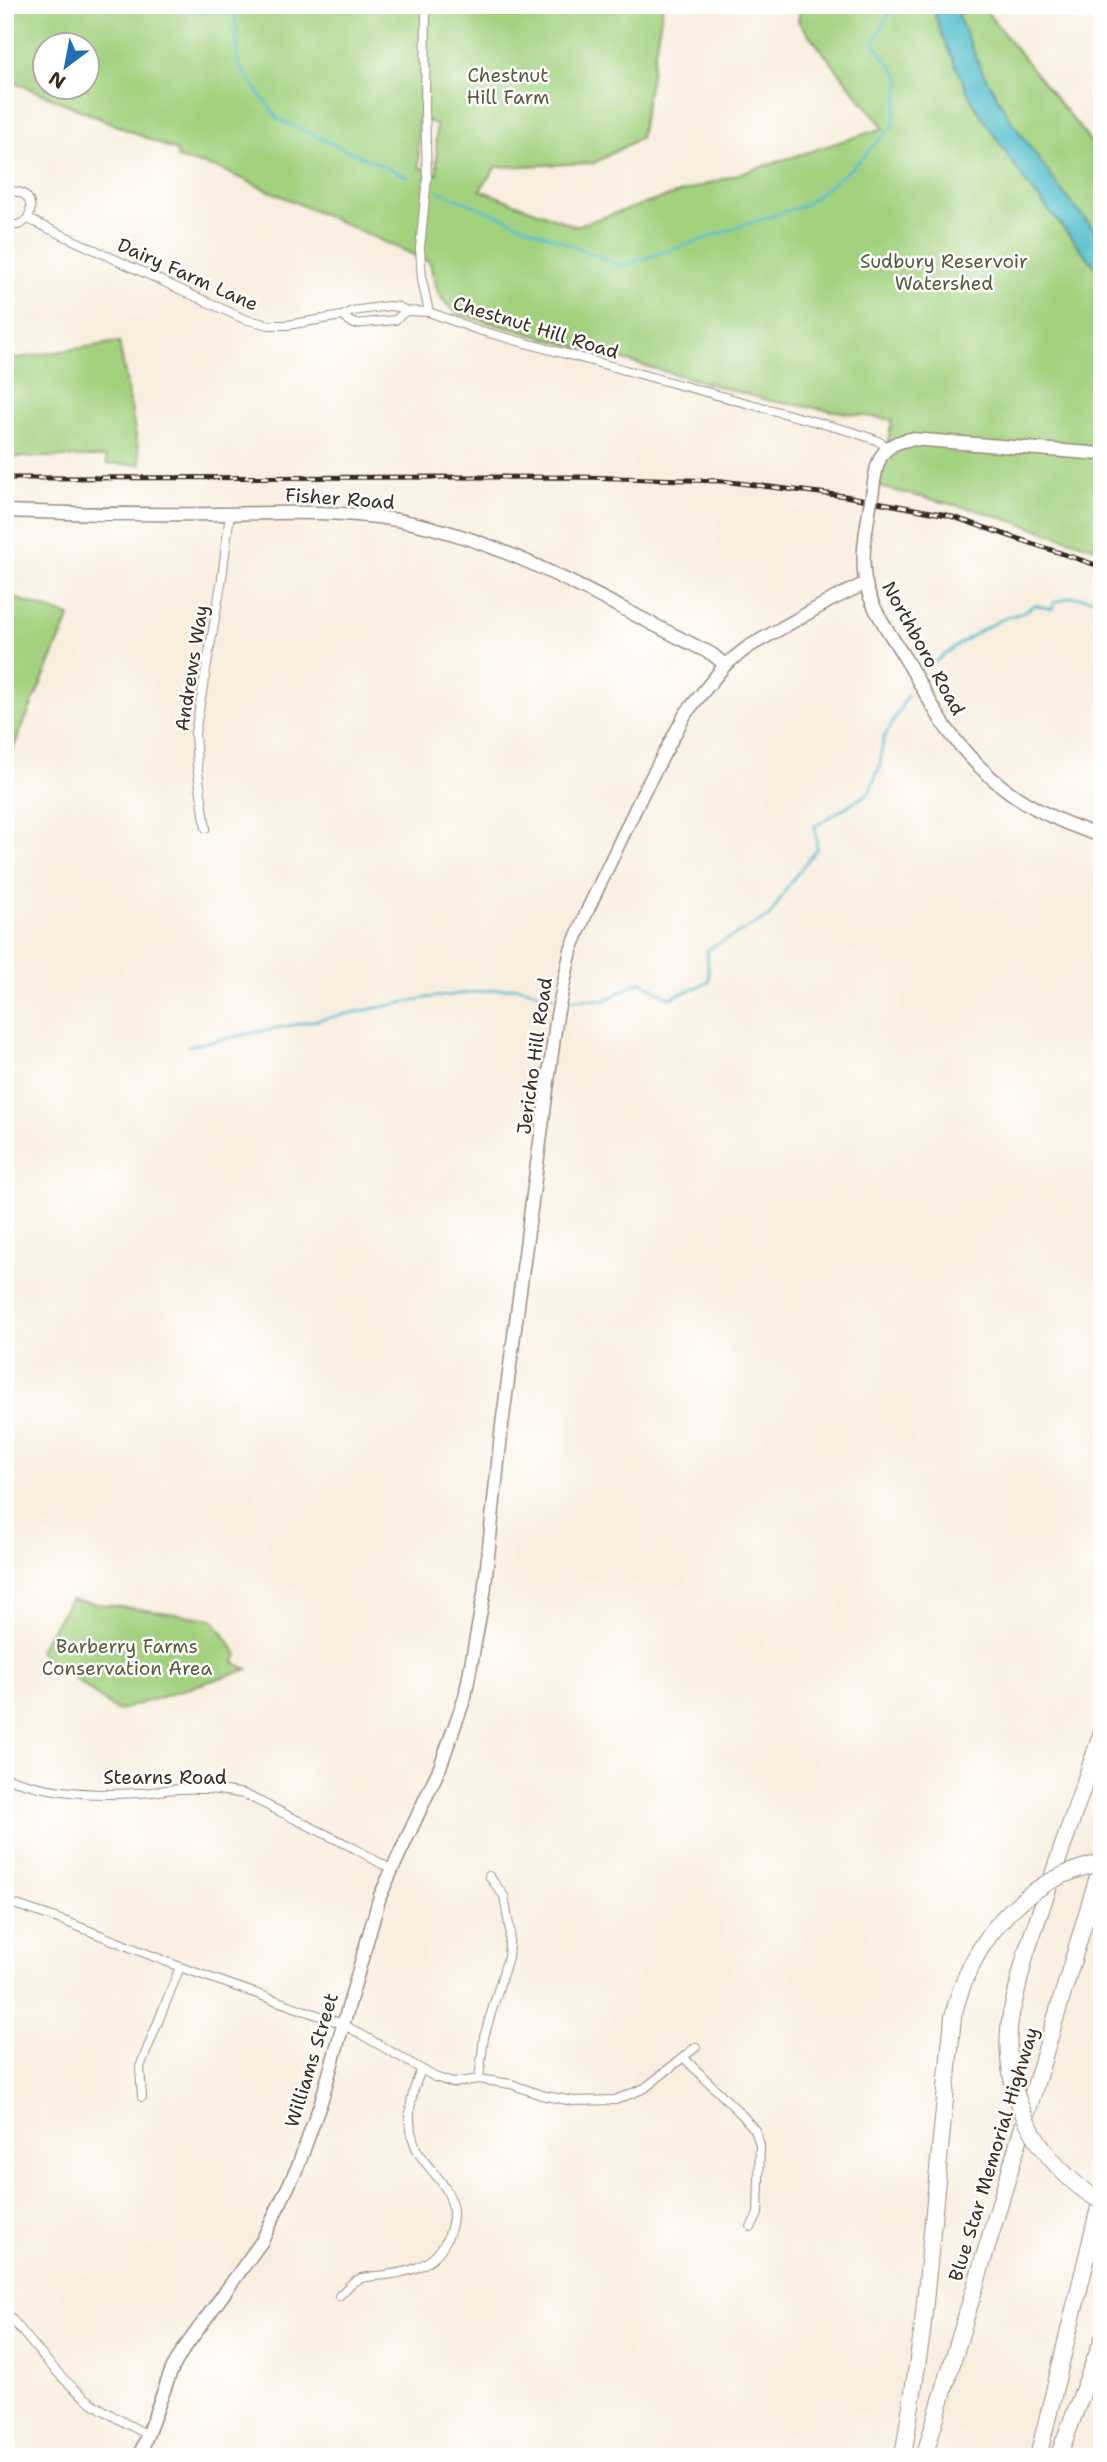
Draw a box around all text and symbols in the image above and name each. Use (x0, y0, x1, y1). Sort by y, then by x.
north arrow (32, 32, 102, 102)
park label: Chestnut Hill Farm (467, 63, 549, 110)
text: N (44, 65, 70, 95)
street label: Dairy Farm Lane (113, 232, 262, 317)
park label: Sudbury Reservoir Watershed (860, 249, 1028, 296)
street label: Chestnut Hill Road (450, 290, 622, 365)
street label: Fisher Road (284, 482, 396, 515)
street label: Northboro Road (876, 577, 971, 720)
street label: Andrews Way (169, 603, 214, 733)
street label: Jericho Hill Road (511, 976, 558, 1136)
park label: Barberry Farms Conservation Area (42, 1634, 212, 1681)
street label: Stearns Road (103, 1765, 227, 1790)
street label: Williams Street (279, 1990, 344, 2131)
street label: Blue Star Memorial Highway (943, 2024, 1044, 2284)

